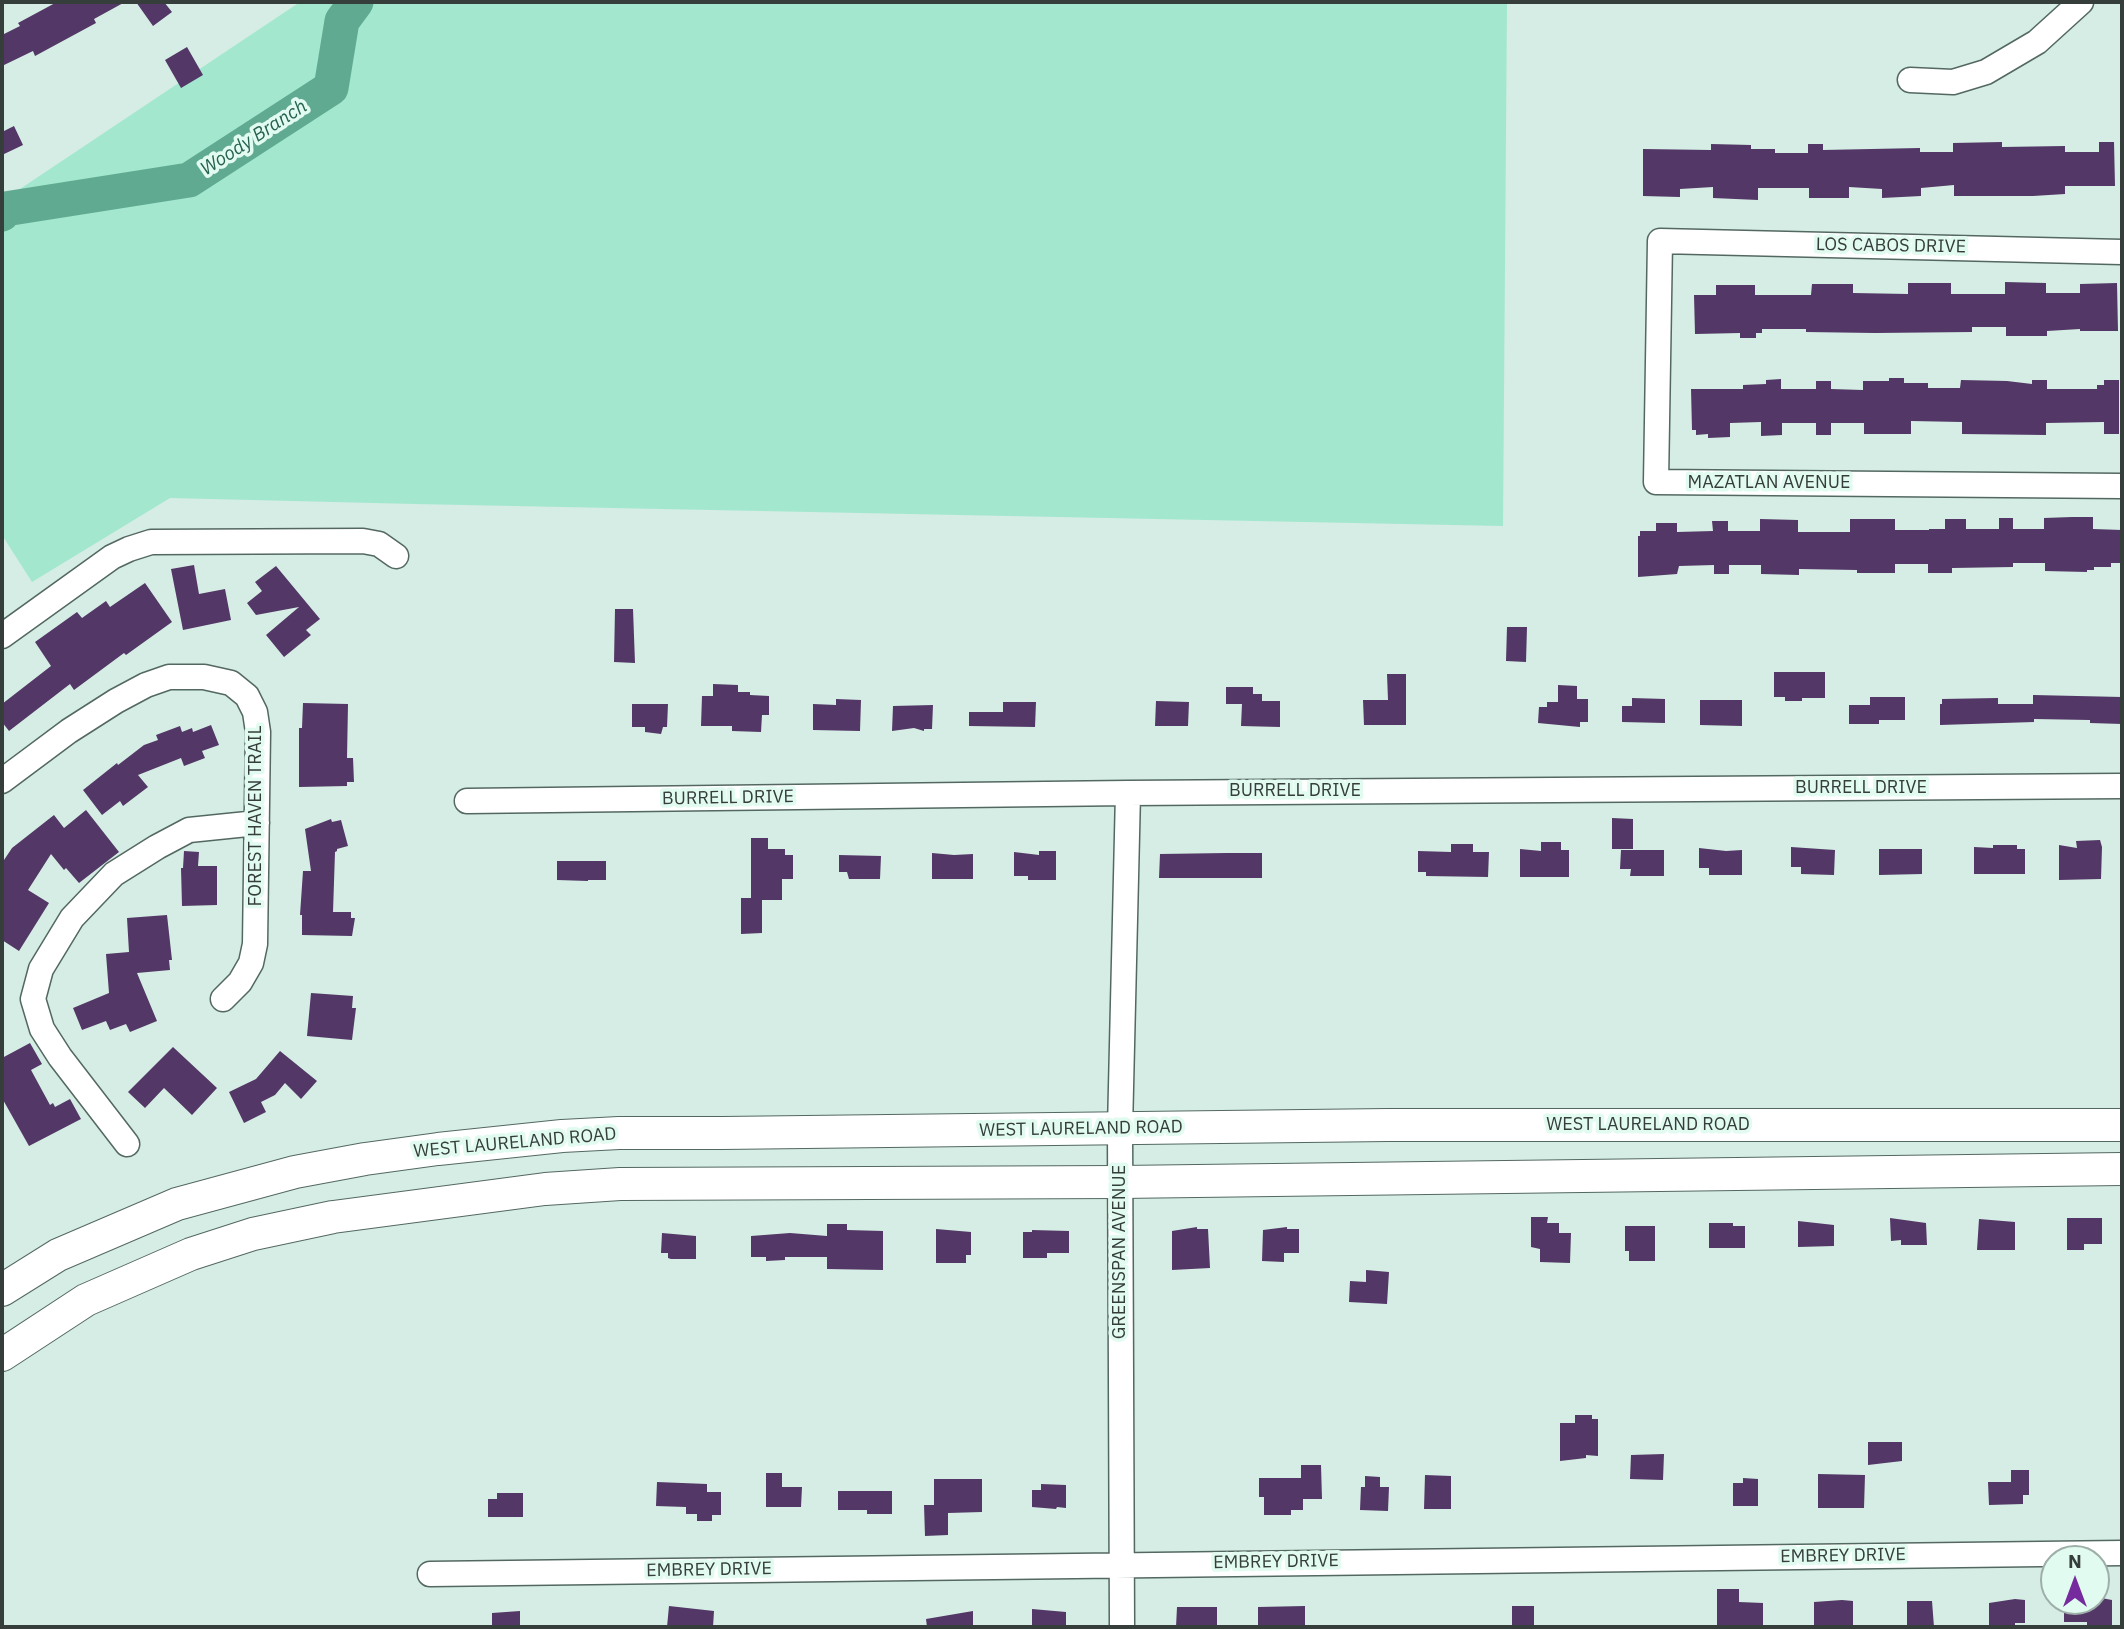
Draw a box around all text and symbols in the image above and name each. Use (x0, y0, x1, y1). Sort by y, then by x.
water label: Woody Branch (197, 95, 311, 181)
street label: LOS CABOS DRIVE (1816, 234, 1966, 258)
street label: MAZATLAN AVENUE (1688, 472, 1850, 494)
street label: FOREST HAVEN TRAIL (245, 726, 267, 906)
street label: BURRELL DRIVE (1795, 777, 1927, 799)
street label: BURRELL DRIVE (1229, 780, 1361, 802)
street label: BURRELL DRIVE (662, 786, 794, 810)
street label: WEST LAURELAND ROAD (1546, 1114, 1750, 1136)
street label: WEST LAURELAND ROAD (979, 1116, 1183, 1142)
street label: WEST LAURELAND ROAD (413, 1123, 617, 1163)
street label: GREENSPAN AVENUE (1109, 1165, 1131, 1339)
street label: EMBREY DRIVE (1780, 1544, 1906, 1568)
north arrow (2040, 1545, 2110, 1615)
text: N (2068, 1549, 2082, 1573)
street label: EMBREY DRIVE (1213, 1550, 1339, 1574)
street label: EMBREY DRIVE (646, 1558, 772, 1582)

